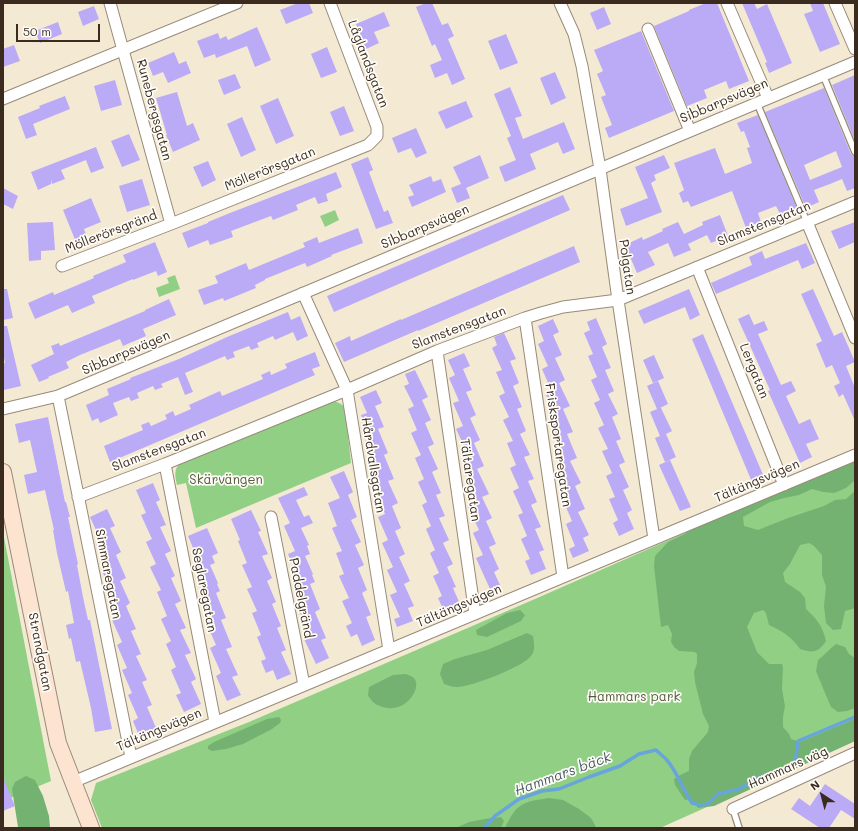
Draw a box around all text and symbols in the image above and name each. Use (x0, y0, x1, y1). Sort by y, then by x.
scale bar (18, 16, 102, 42)
street label: Låglandsgatan (344, 18, 392, 110)
text: 50 m (23, 23, 51, 39)
street label: Runebergsgatan (133, 58, 175, 162)
street label: Sibbarpsvägen (678, 75, 770, 127)
street label: Möllerörsgatan (222, 144, 318, 194)
street label: Slamstensgatan (715, 198, 813, 250)
street label: Sibbarpsvägen (379, 201, 471, 253)
street label: Möllerörsgränd (63, 207, 159, 257)
street label: Polgatan (615, 238, 639, 296)
street label: Slamstensgatan (410, 303, 508, 353)
street label: Sibbarpsvägen (80, 327, 172, 379)
street label: Lergatan (736, 341, 772, 401)
street label: Frisksportaregatan (542, 382, 574, 508)
street label: Hårdvallsgatan (358, 416, 388, 514)
street label: Slamstensgatan (110, 425, 208, 475)
street label: Tältaregatan (456, 437, 484, 523)
street label: Tältängsvägen (712, 456, 802, 506)
park label: Skärvängen (189, 472, 263, 488)
street label: Simmaregatan (92, 528, 124, 620)
street label: Seglaregatan (188, 547, 220, 633)
street label: Paddelgränd (286, 557, 316, 639)
street label: Tältängsvägen (414, 581, 504, 631)
street label: Strandgatan (25, 611, 55, 693)
park label: Hammars park (588, 689, 680, 705)
street label: Tältängsvägen (114, 705, 204, 755)
street label: Hammars väg (746, 744, 830, 792)
water label: Hammars bäck (513, 749, 613, 799)
north arrow (802, 775, 842, 815)
text: N (807, 776, 822, 793)

